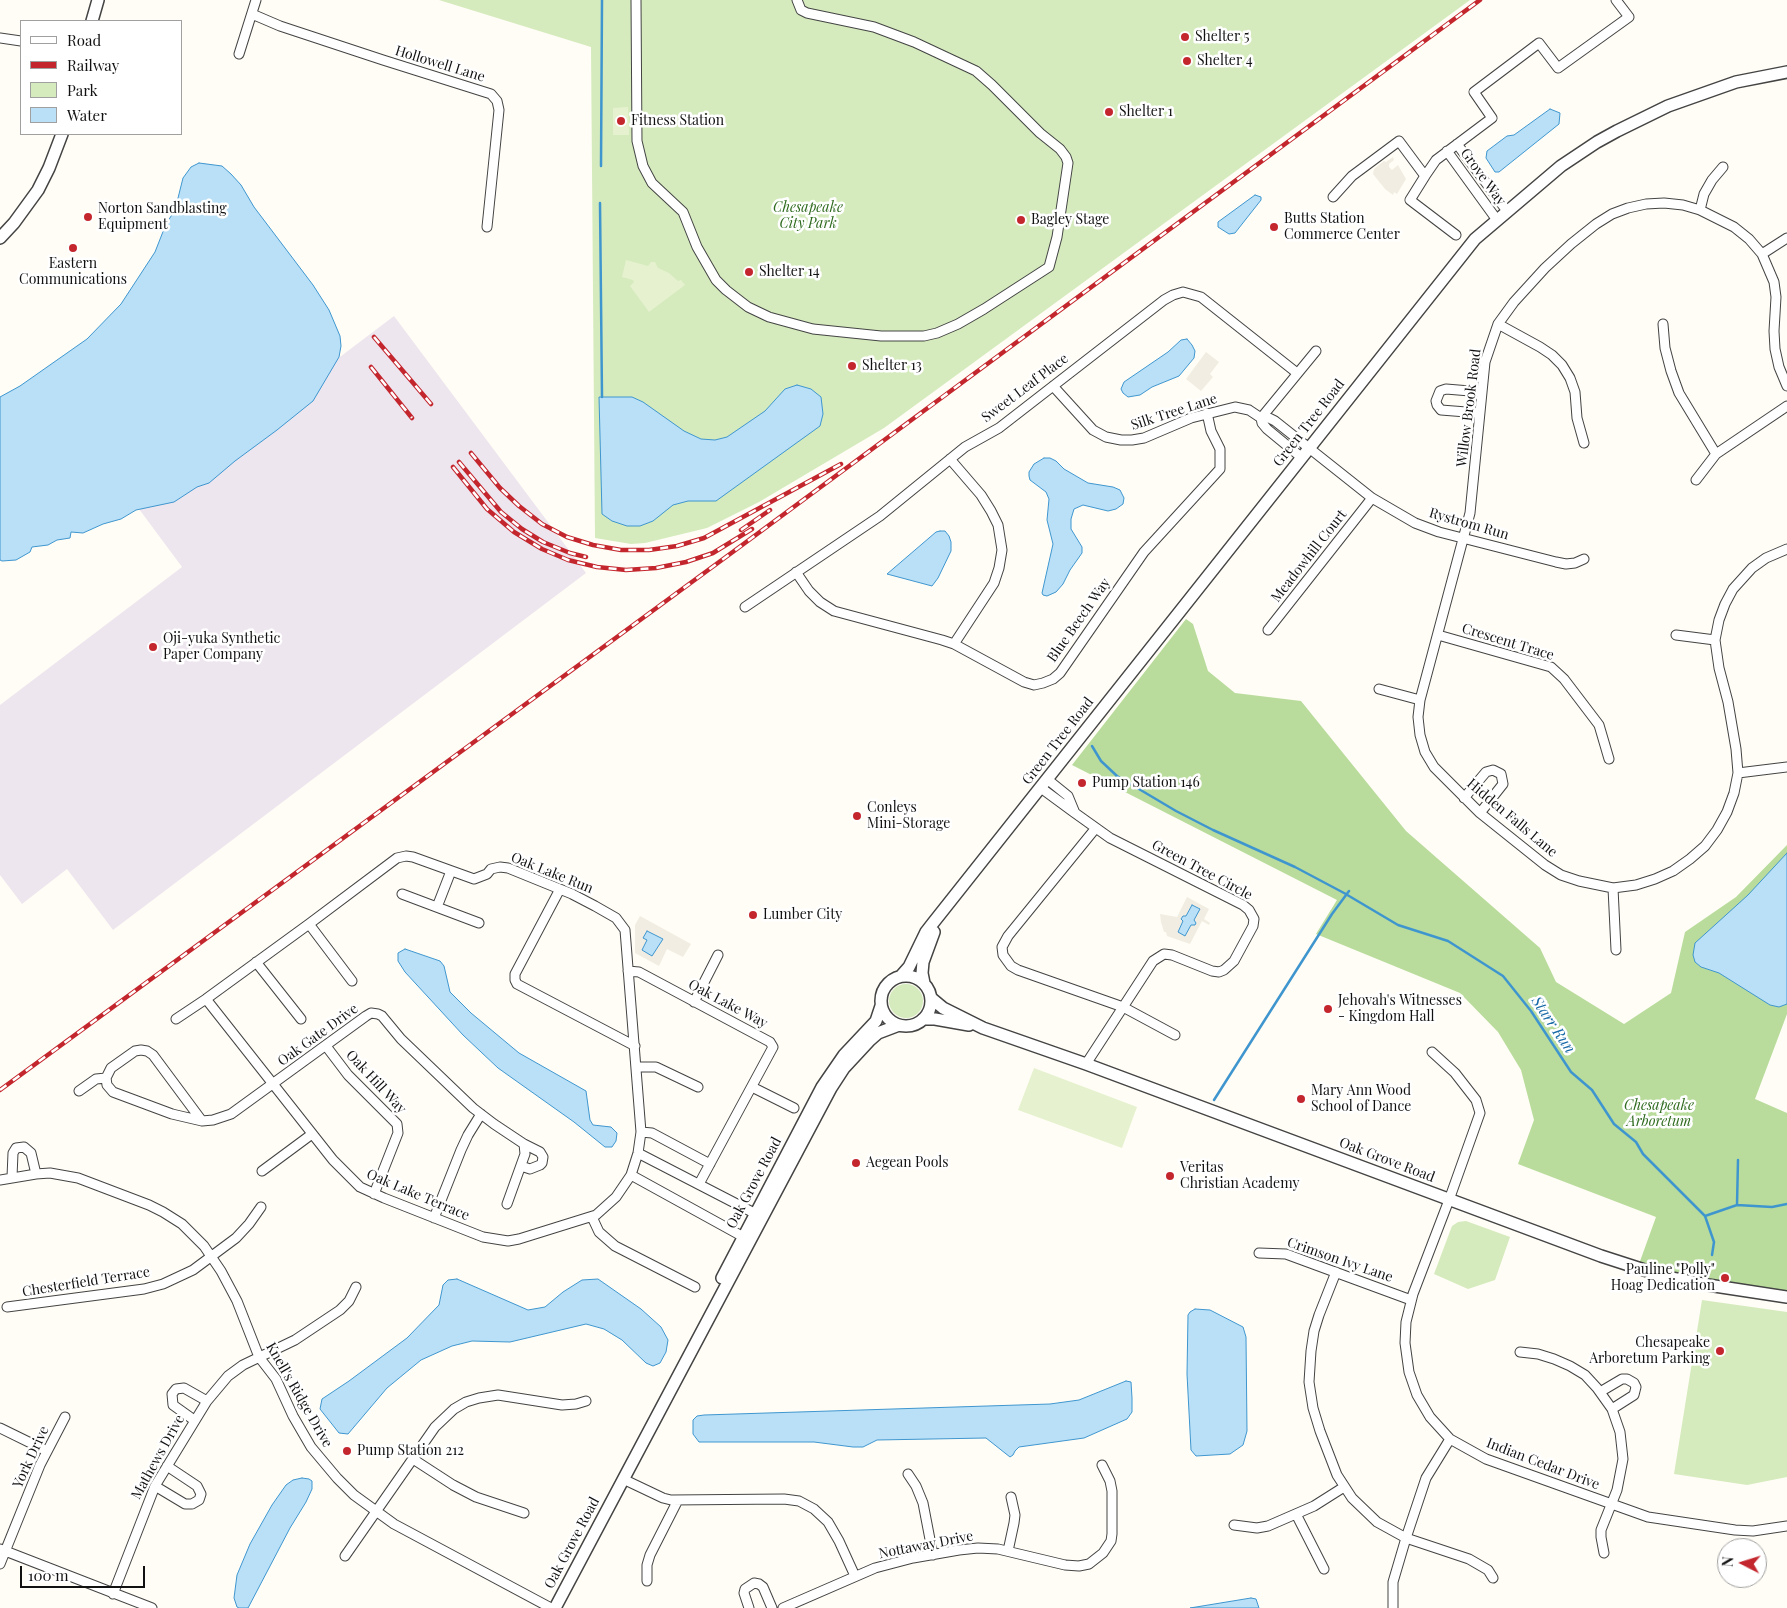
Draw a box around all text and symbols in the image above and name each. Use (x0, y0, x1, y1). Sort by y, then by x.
legend (20, 20, 182, 135)
place label: Shelter 5 (1195, 29, 1249, 45)
text: Road (67, 30, 101, 50)
marker: Shelter 5 (1179, 31, 1191, 43)
street label: Hollowell Lane (393, 42, 487, 86)
place label: Shelter 4 (1197, 53, 1253, 69)
text: Railway (67, 55, 119, 75)
marker: Shelter 4 (1181, 55, 1193, 67)
text: Park (67, 80, 98, 100)
place label: Shelter 1 (1119, 104, 1173, 120)
text: Water (67, 105, 107, 125)
marker: Shelter 1 (1103, 106, 1115, 118)
place label: Fitness Station (631, 113, 724, 129)
marker: Fitness Station (615, 115, 627, 127)
street label: Grove Way (1457, 145, 1509, 209)
park label: Chesapeake City Park (773, 200, 843, 232)
place label: Norton Sandblasting Equipment (98, 201, 227, 233)
marker: Norton Sandblasting Equipment (82, 211, 94, 223)
place label: Butts Station Commerce Center (1284, 211, 1400, 243)
place label: Bagley Stage (1031, 212, 1109, 228)
marker: Bagley Stage (1015, 214, 1027, 226)
marker: Butts Station Commerce Center (1268, 221, 1280, 233)
marker: Eastern Communications (67, 242, 79, 254)
place label: Eastern Communications (19, 256, 127, 288)
place label: Shelter 14 (759, 264, 820, 280)
marker: Shelter 14 (743, 266, 755, 278)
street label: Willow Brook Road (1453, 348, 1485, 468)
street label: Sweet Leaf Place (978, 350, 1072, 426)
place label: Shelter 13 (862, 358, 922, 374)
marker: Shelter 13 (846, 360, 858, 372)
street label: Green Tree Road (1270, 376, 1348, 470)
street label: Silk Tree Lane (1129, 390, 1219, 434)
street label: Rystrom Run (1427, 505, 1511, 543)
street label: Meadowhill Court (1268, 506, 1350, 606)
street label: Blue Beech Way (1044, 575, 1114, 665)
street label: Crescent Trace (1460, 620, 1556, 664)
place label: Oji-yuka Synthetic Paper Company (163, 631, 280, 664)
marker: Oji-yuka Synthetic Paper Company (147, 641, 159, 653)
street label: Green Tree Road (1019, 694, 1097, 788)
place label: Pump Station 146 (1092, 775, 1200, 791)
street label: Hidden Falls Lane (1463, 775, 1561, 861)
marker: Pump Station 146 (1076, 777, 1088, 789)
place label: Conleys Mini-Storage (867, 800, 950, 832)
marker: Conleys Mini-Storage (851, 810, 863, 822)
street label: Green Tree Circle (1149, 836, 1255, 904)
street label: Oak Lake Run (508, 849, 596, 897)
place label: Lumber City (763, 907, 842, 923)
marker: Lumber City (747, 909, 759, 921)
street label: Oak Lake Way (685, 976, 771, 1032)
place label: Jehovah's Witnesses - Kingdom Hall (1338, 993, 1462, 1026)
water label: Starr Run (1527, 993, 1579, 1057)
street label: Oak Gate Drive (275, 1000, 361, 1070)
marker: Jehovah's Witnesses - Kingdom Hall (1322, 1003, 1334, 1015)
street label: Oak Hill Way (342, 1047, 410, 1117)
place label: Mary Ann Wood School of Dance (1311, 1083, 1411, 1116)
marker: Mary Ann Wood School of Dance (1295, 1093, 1307, 1105)
park label: Chesapeake Arboretum (1624, 1098, 1694, 1130)
street label: Oak Grove Road (723, 1134, 785, 1232)
street label: Oak Grove Road (1337, 1134, 1437, 1186)
place label: Aegean Pools (866, 1155, 949, 1171)
marker: Aegean Pools (850, 1157, 862, 1169)
place label: Veritas Christian Academy (1180, 1160, 1300, 1192)
street label: Oak Lake Terrace (364, 1166, 472, 1224)
marker: Veritas Christian Academy (1164, 1170, 1176, 1182)
street label: Crimson Ivy Lane (1285, 1234, 1395, 1286)
place label: Pauline "Polly" Hoag Dedication (1611, 1262, 1715, 1294)
street label: Chesterfield Terrace (21, 1264, 151, 1300)
marker: Pauline "Polly" Hoag Dedication (1719, 1272, 1731, 1284)
place label: Chesapeake Arboretum Parking (1589, 1335, 1710, 1368)
street label: Knell's Ridge Drive (262, 1340, 336, 1450)
marker: Chesapeake Arboretum Parking (1714, 1345, 1726, 1357)
street label: Mathews Drive (128, 1412, 188, 1502)
street label: York Drive (9, 1423, 53, 1491)
street label: Indian Cedar Drive (1484, 1435, 1602, 1493)
place label: Pump Station 212 (357, 1443, 464, 1459)
marker: Pump Station 212 (341, 1445, 353, 1457)
street label: Oak Grove Road (541, 1494, 603, 1592)
street label: Nottaway Drive (877, 1528, 975, 1562)
north arrow (1717, 1538, 1767, 1588)
scale bar (22, 1556, 148, 1588)
text: N (1718, 1556, 1737, 1568)
text: 100 m (28, 1565, 69, 1585)

